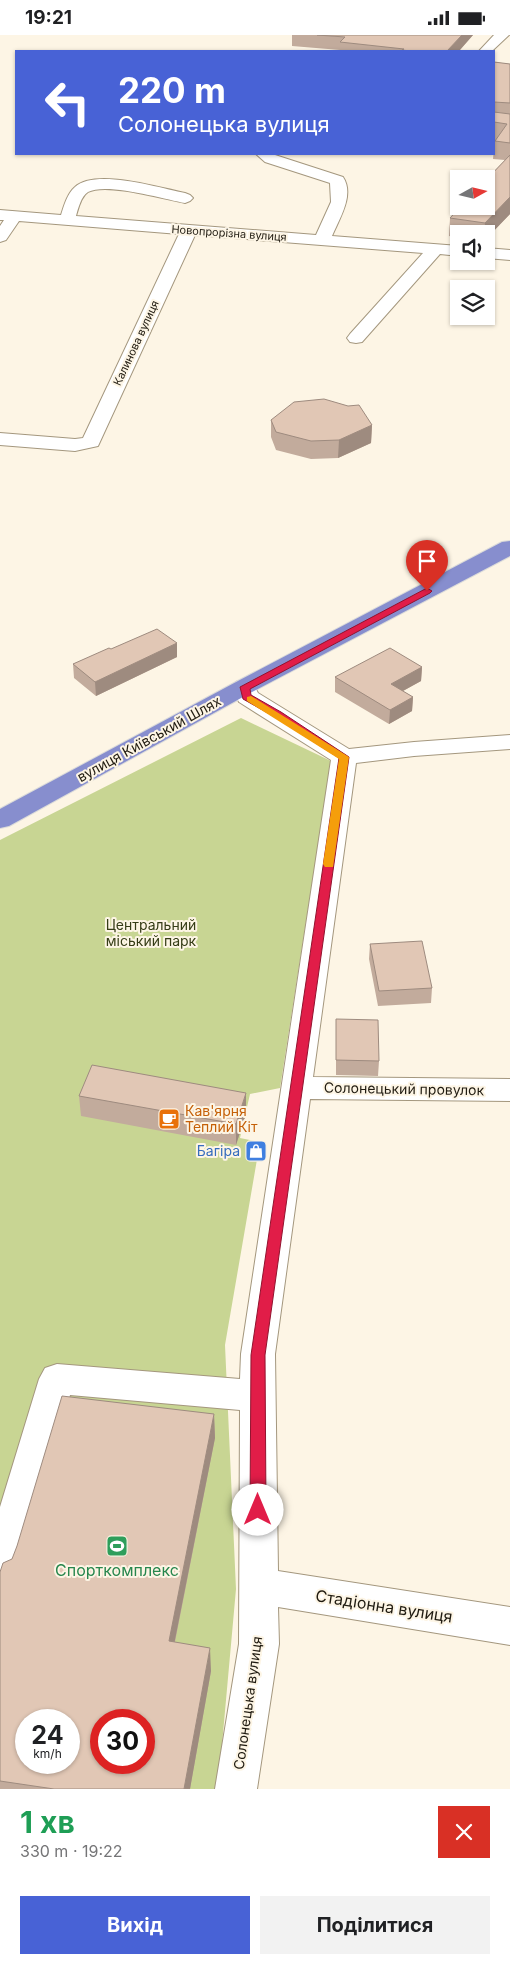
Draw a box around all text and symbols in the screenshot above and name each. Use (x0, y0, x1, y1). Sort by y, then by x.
text: 19:21 (25, 6, 72, 29)
text: 220 m (118, 69, 226, 111)
icon: left (35, 70, 100, 135)
text: Солонецька вулиця (118, 111, 330, 137)
north arrow (450, 170, 495, 215)
map controls (450, 170, 495, 325)
street label: Новопрорізна вулиця (171, 222, 287, 244)
button: sound (450, 225, 495, 270)
button: layers (450, 280, 495, 325)
street label: Калинова вулиця (110, 298, 162, 388)
pin (406, 540, 448, 591)
icon: arrive (413, 547, 441, 575)
street label: вулиця Київський Шлях (74, 692, 224, 785)
park label: Центральний міський парк (106, 916, 197, 949)
street label: Солонецький провулок (324, 1079, 485, 1098)
place label: Кав'ярня Теплий Кіт (185, 1102, 258, 1135)
cafe icon: Кав'ярня Теплий Кіт (157, 1107, 181, 1131)
shop icon: Багіра (244, 1139, 268, 1163)
place label: Багіра (197, 1142, 240, 1159)
position arrow (231, 1483, 283, 1535)
sports icon: Спорткомплекс (105, 1534, 129, 1558)
place label: Спорткомплекс (55, 1560, 179, 1580)
street label: Стадіонна вулиця (314, 1585, 454, 1627)
street label: Солонецька вулиця (230, 1635, 265, 1771)
speed limit sign: 30 (90, 1709, 155, 1774)
text: 24 (31, 1720, 64, 1750)
text: km/h (33, 1746, 62, 1761)
text: 1 хв (20, 1804, 75, 1840)
button: close (438, 1806, 490, 1858)
text: 330 m · 19:22 (20, 1841, 123, 1861)
button: Вихід (20, 1896, 250, 1954)
button: Поділитися (260, 1896, 490, 1954)

